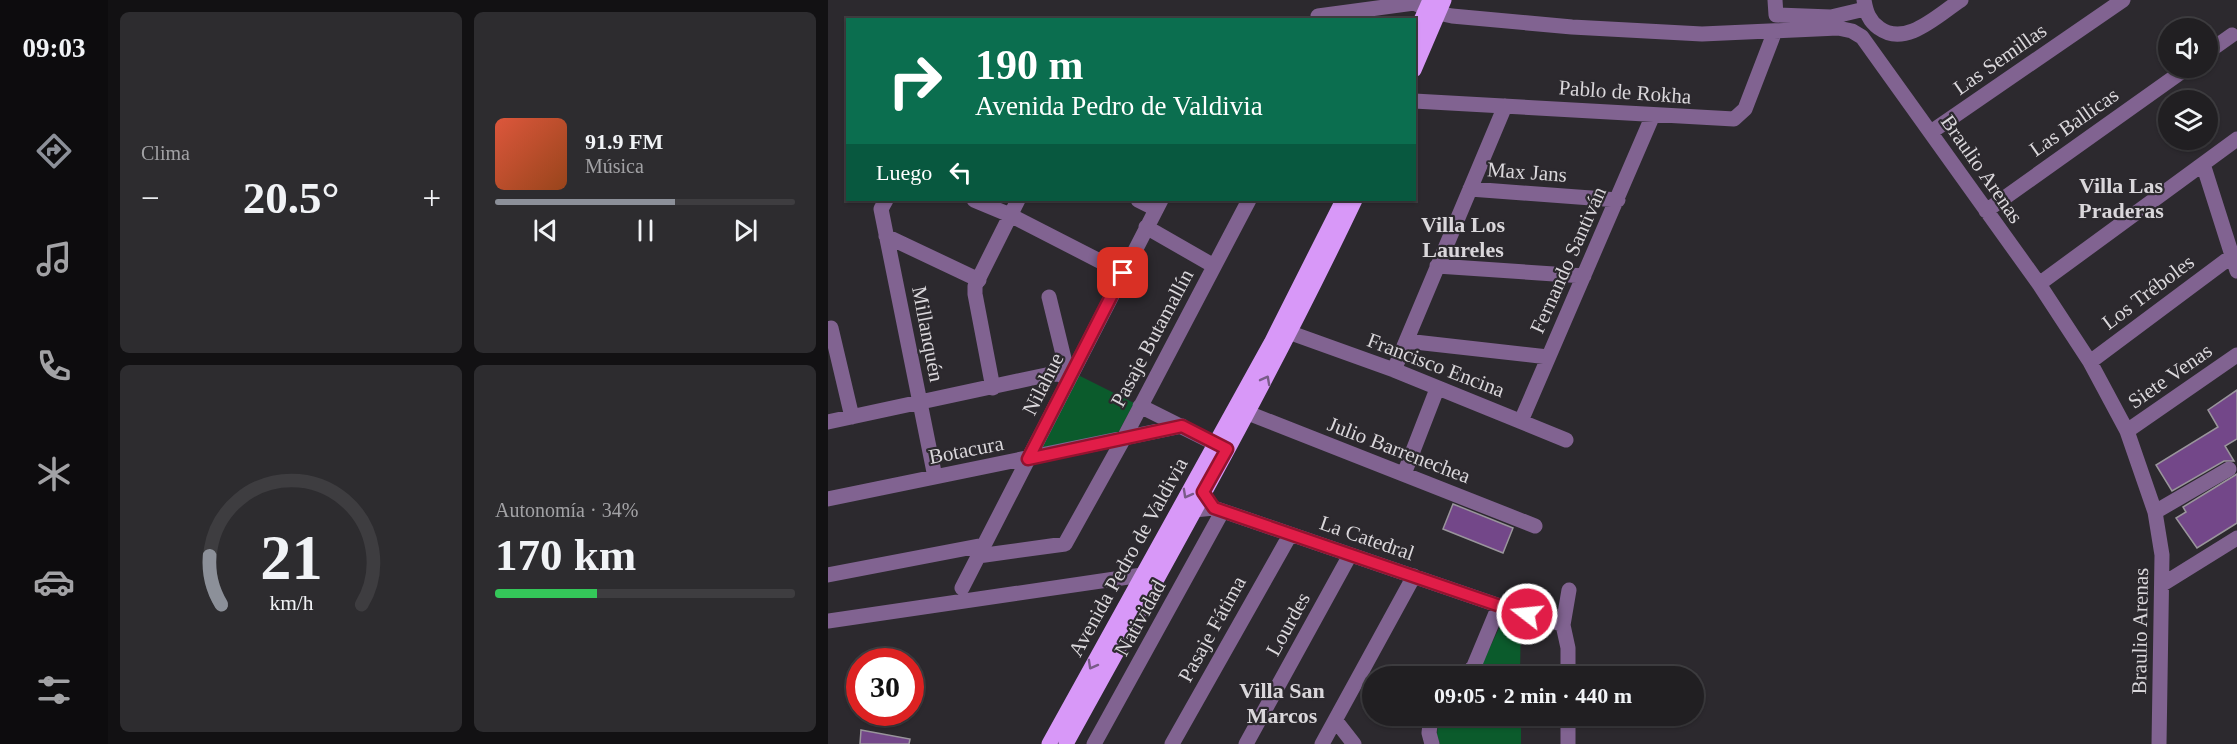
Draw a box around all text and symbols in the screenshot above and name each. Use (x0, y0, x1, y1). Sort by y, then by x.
street label: Las Semillas (1949, 18, 2051, 100)
map controls (2158, 18, 2218, 150)
button: sound (2158, 18, 2218, 78)
text: 09:03 (23, 33, 86, 63)
icon: right (876, 42, 954, 120)
text: 190 m (975, 42, 1084, 88)
street label: Pablo de Rokha (1558, 75, 1693, 109)
street label: Las Ballicas (2025, 83, 2123, 161)
button: layers (2158, 90, 2218, 150)
text: Avenida Pedro de Valdivia (975, 91, 1263, 121)
street label: Braulio Arenas (1936, 110, 2028, 228)
text: 91.9 FM (585, 129, 663, 154)
icon: directions (33, 130, 75, 172)
text: Clima (141, 142, 190, 164)
text: Música (585, 155, 644, 177)
icon: left (944, 156, 977, 189)
street label: Max Jans (1486, 157, 1568, 187)
text: Luego (876, 160, 932, 185)
text: 20.5° (243, 173, 339, 223)
district label: Villa Las Praderas (2078, 173, 2164, 223)
text: − (141, 180, 160, 216)
text: + (422, 180, 441, 216)
street label: Fernando Santiván (1525, 182, 1611, 337)
district label: Villa Los Laureles (1421, 212, 1506, 262)
icon: previous (529, 214, 562, 247)
icon: pause (629, 214, 662, 247)
icon: next (729, 214, 762, 247)
icon: music (33, 238, 75, 280)
pin (1097, 247, 1148, 298)
street label: Los Tréboles (2097, 250, 2199, 334)
icon: arrive (1106, 256, 1139, 289)
street label: Pasaje Butamallín (1106, 265, 1199, 411)
street label: Millanquén (907, 284, 949, 384)
street label: Francisco Encina (1364, 328, 1509, 402)
street label: Siete Venas (2123, 338, 2217, 414)
icon: phone (33, 345, 75, 387)
street label: Nilahue (1017, 349, 1069, 419)
one-way arrow (1259, 376, 1270, 386)
street label: Julio Barrenechea (1324, 412, 1474, 489)
street label: Botacura (927, 431, 1006, 469)
icon: climate (33, 453, 75, 495)
street label: Avenida Pedro de Valdivia (1063, 453, 1193, 661)
one-way arrow (1183, 488, 1194, 498)
text: Autonomía · 34% (495, 499, 638, 521)
street label: La Catedral (1317, 511, 1418, 565)
text: 21 (260, 523, 322, 592)
text: 170 km (495, 530, 636, 580)
icon: car (33, 561, 75, 603)
street label: Braulio Arenas (2127, 568, 2153, 694)
street label: Pasaje Fátima (1173, 571, 1251, 686)
street label: Natividad (1109, 576, 1171, 660)
position arrow (1495, 582, 1559, 646)
street label: Lourdes (1261, 588, 1315, 660)
text: km/h (269, 592, 313, 616)
speed limit sign: 30 (846, 648, 924, 726)
one-way arrow (1088, 658, 1099, 669)
icon: filters (33, 669, 75, 711)
district label: Villa San Marcos (1239, 678, 1325, 728)
text: 09:05 · 2 min · 440 m (1434, 683, 1632, 708)

